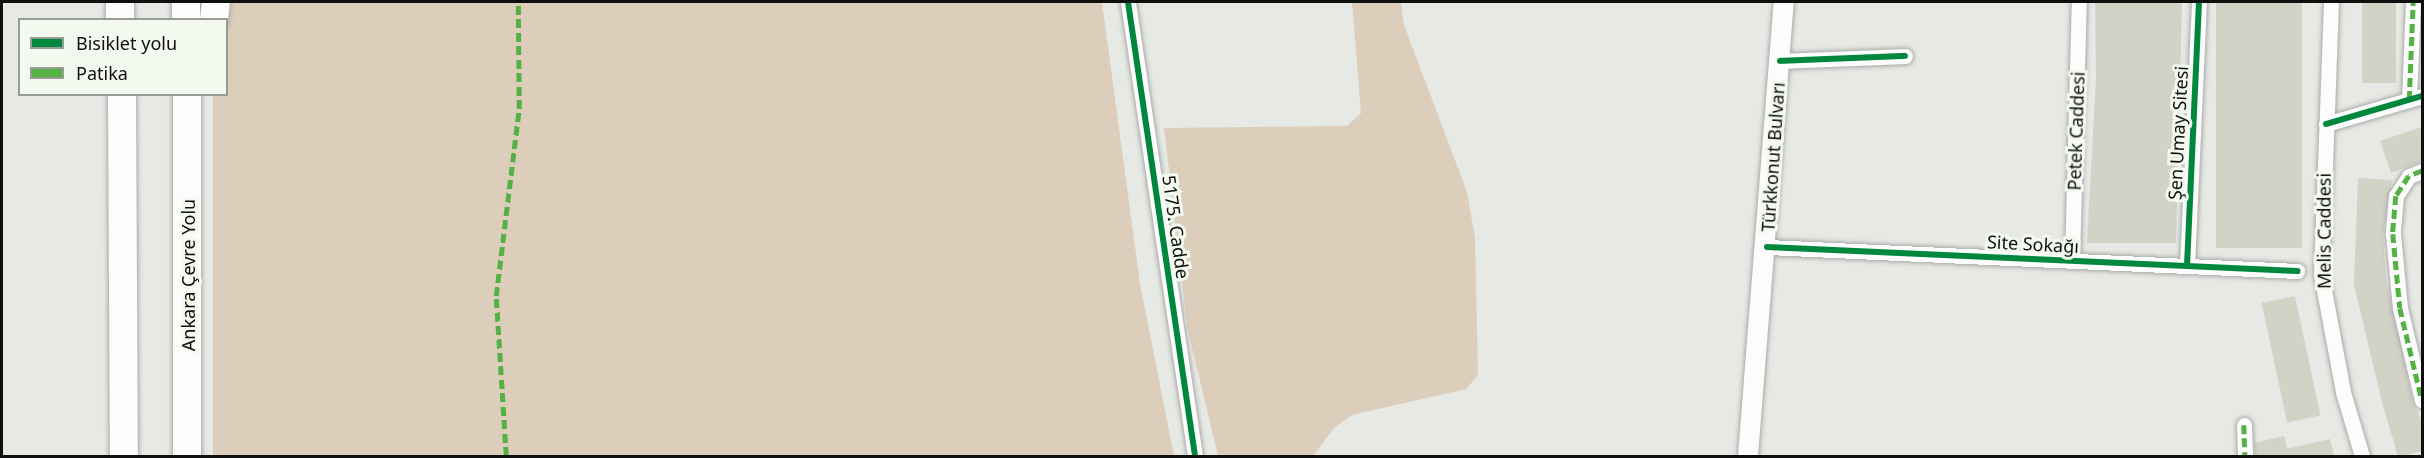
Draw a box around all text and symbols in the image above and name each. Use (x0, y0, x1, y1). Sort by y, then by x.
legend (18, 18, 228, 96)
text: Bisiklet yolu (76, 31, 177, 55)
text: Patika (76, 61, 128, 85)
street label: Şen Umay Sitesi (2164, 65, 2192, 201)
street label: Petek Caddesi (2063, 71, 2089, 191)
street label: Türkkonut Bulvarı (1757, 81, 1789, 233)
street label: Melis Caddesi (2313, 173, 2335, 289)
street label: 5175. Cadde (1158, 174, 1194, 280)
street label: Ankara Çevre Yolu (177, 199, 199, 351)
street label: Site Sokağı (1986, 231, 2080, 257)

